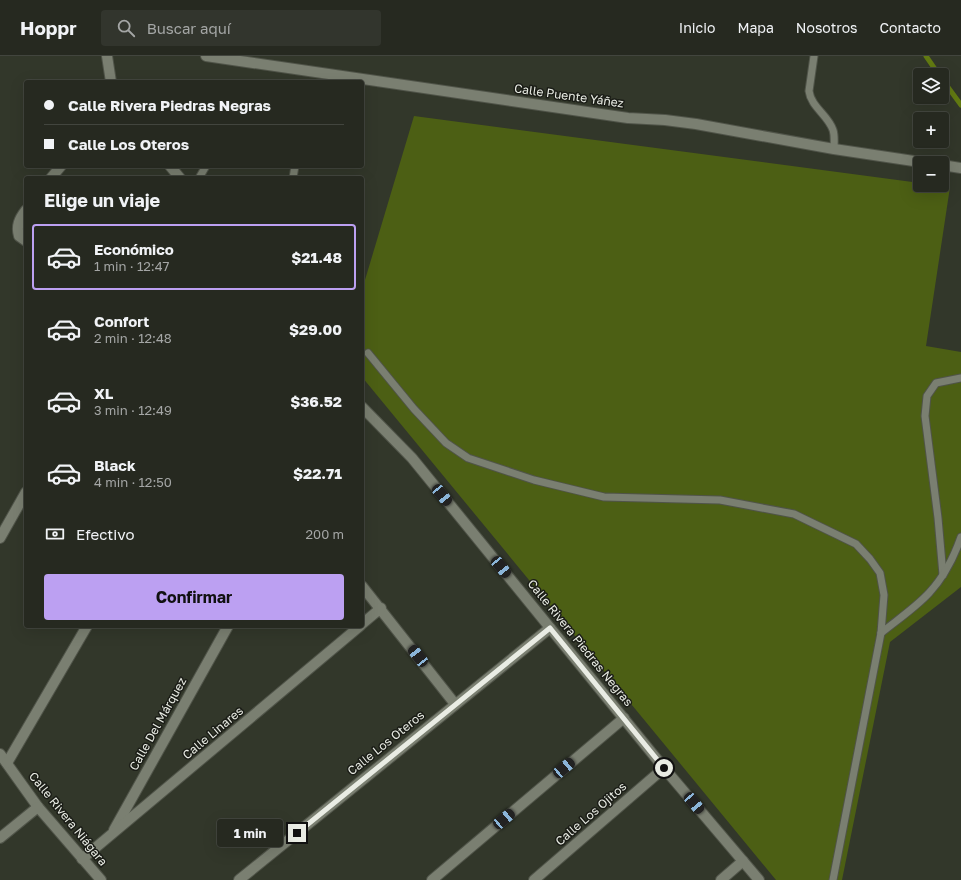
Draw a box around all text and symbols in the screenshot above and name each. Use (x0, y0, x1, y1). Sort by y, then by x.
search box (101, 10, 381, 46)
text: Hoppr (20, 16, 77, 39)
icon: search (115, 17, 137, 39)
text: Buscar aquí (147, 19, 231, 37)
text: Inicio (679, 19, 715, 36)
text: Mapa (737, 19, 774, 36)
text: Nosotros (796, 19, 857, 36)
text: Contacto (879, 19, 941, 36)
map controls (913, 68, 949, 192)
button: layers (913, 68, 949, 104)
street label: Calle Puente Yáñez (513, 80, 625, 111)
text: Calle Rivera Piedras Negras (68, 96, 271, 114)
button: + (913, 112, 949, 148)
text: Calle Los Oteros (68, 135, 189, 153)
button: − (913, 156, 949, 192)
text: Elige un viaje (44, 189, 160, 211)
icon: car (46, 239, 82, 275)
text: Económico (94, 240, 174, 258)
text: $21.48 (291, 248, 342, 266)
text: 1 min · 12:47 (94, 258, 170, 274)
icon: car (46, 311, 82, 347)
text: Confort (94, 312, 149, 330)
text: $29.00 (289, 320, 342, 338)
text: 2 min · 12:48 (94, 330, 172, 346)
icon: car (46, 383, 82, 419)
text: XL (94, 384, 113, 402)
text: $36.52 (290, 392, 342, 410)
text: 3 min · 12:49 (94, 402, 172, 418)
icon: car (46, 455, 82, 491)
text: Black (94, 456, 136, 474)
text: $22.71 (293, 464, 342, 482)
text: 4 min · 12:50 (94, 474, 172, 490)
car (430, 482, 454, 508)
icon: cash (44, 523, 66, 545)
text: Efectivo (76, 525, 134, 543)
text: 200 m (306, 526, 344, 542)
car (489, 554, 513, 580)
button: Confirmar (44, 574, 344, 620)
street label: Calle Rivera Piedras Negras (525, 576, 636, 709)
car (406, 643, 430, 669)
street label: Calle Del Márquez (126, 675, 189, 773)
street label: Calle Linares (179, 703, 246, 762)
street label: Calle Los Oteros (344, 707, 427, 778)
car (551, 756, 577, 780)
route start (655, 759, 673, 777)
street label: Calle Rivera Niágara (26, 769, 111, 869)
street label: Calle Los Ojitos (552, 779, 629, 849)
car (682, 790, 706, 816)
car (491, 807, 517, 831)
callout: 1 min (217, 819, 283, 847)
route end (288, 824, 306, 842)
text: 1 min (234, 825, 266, 841)

